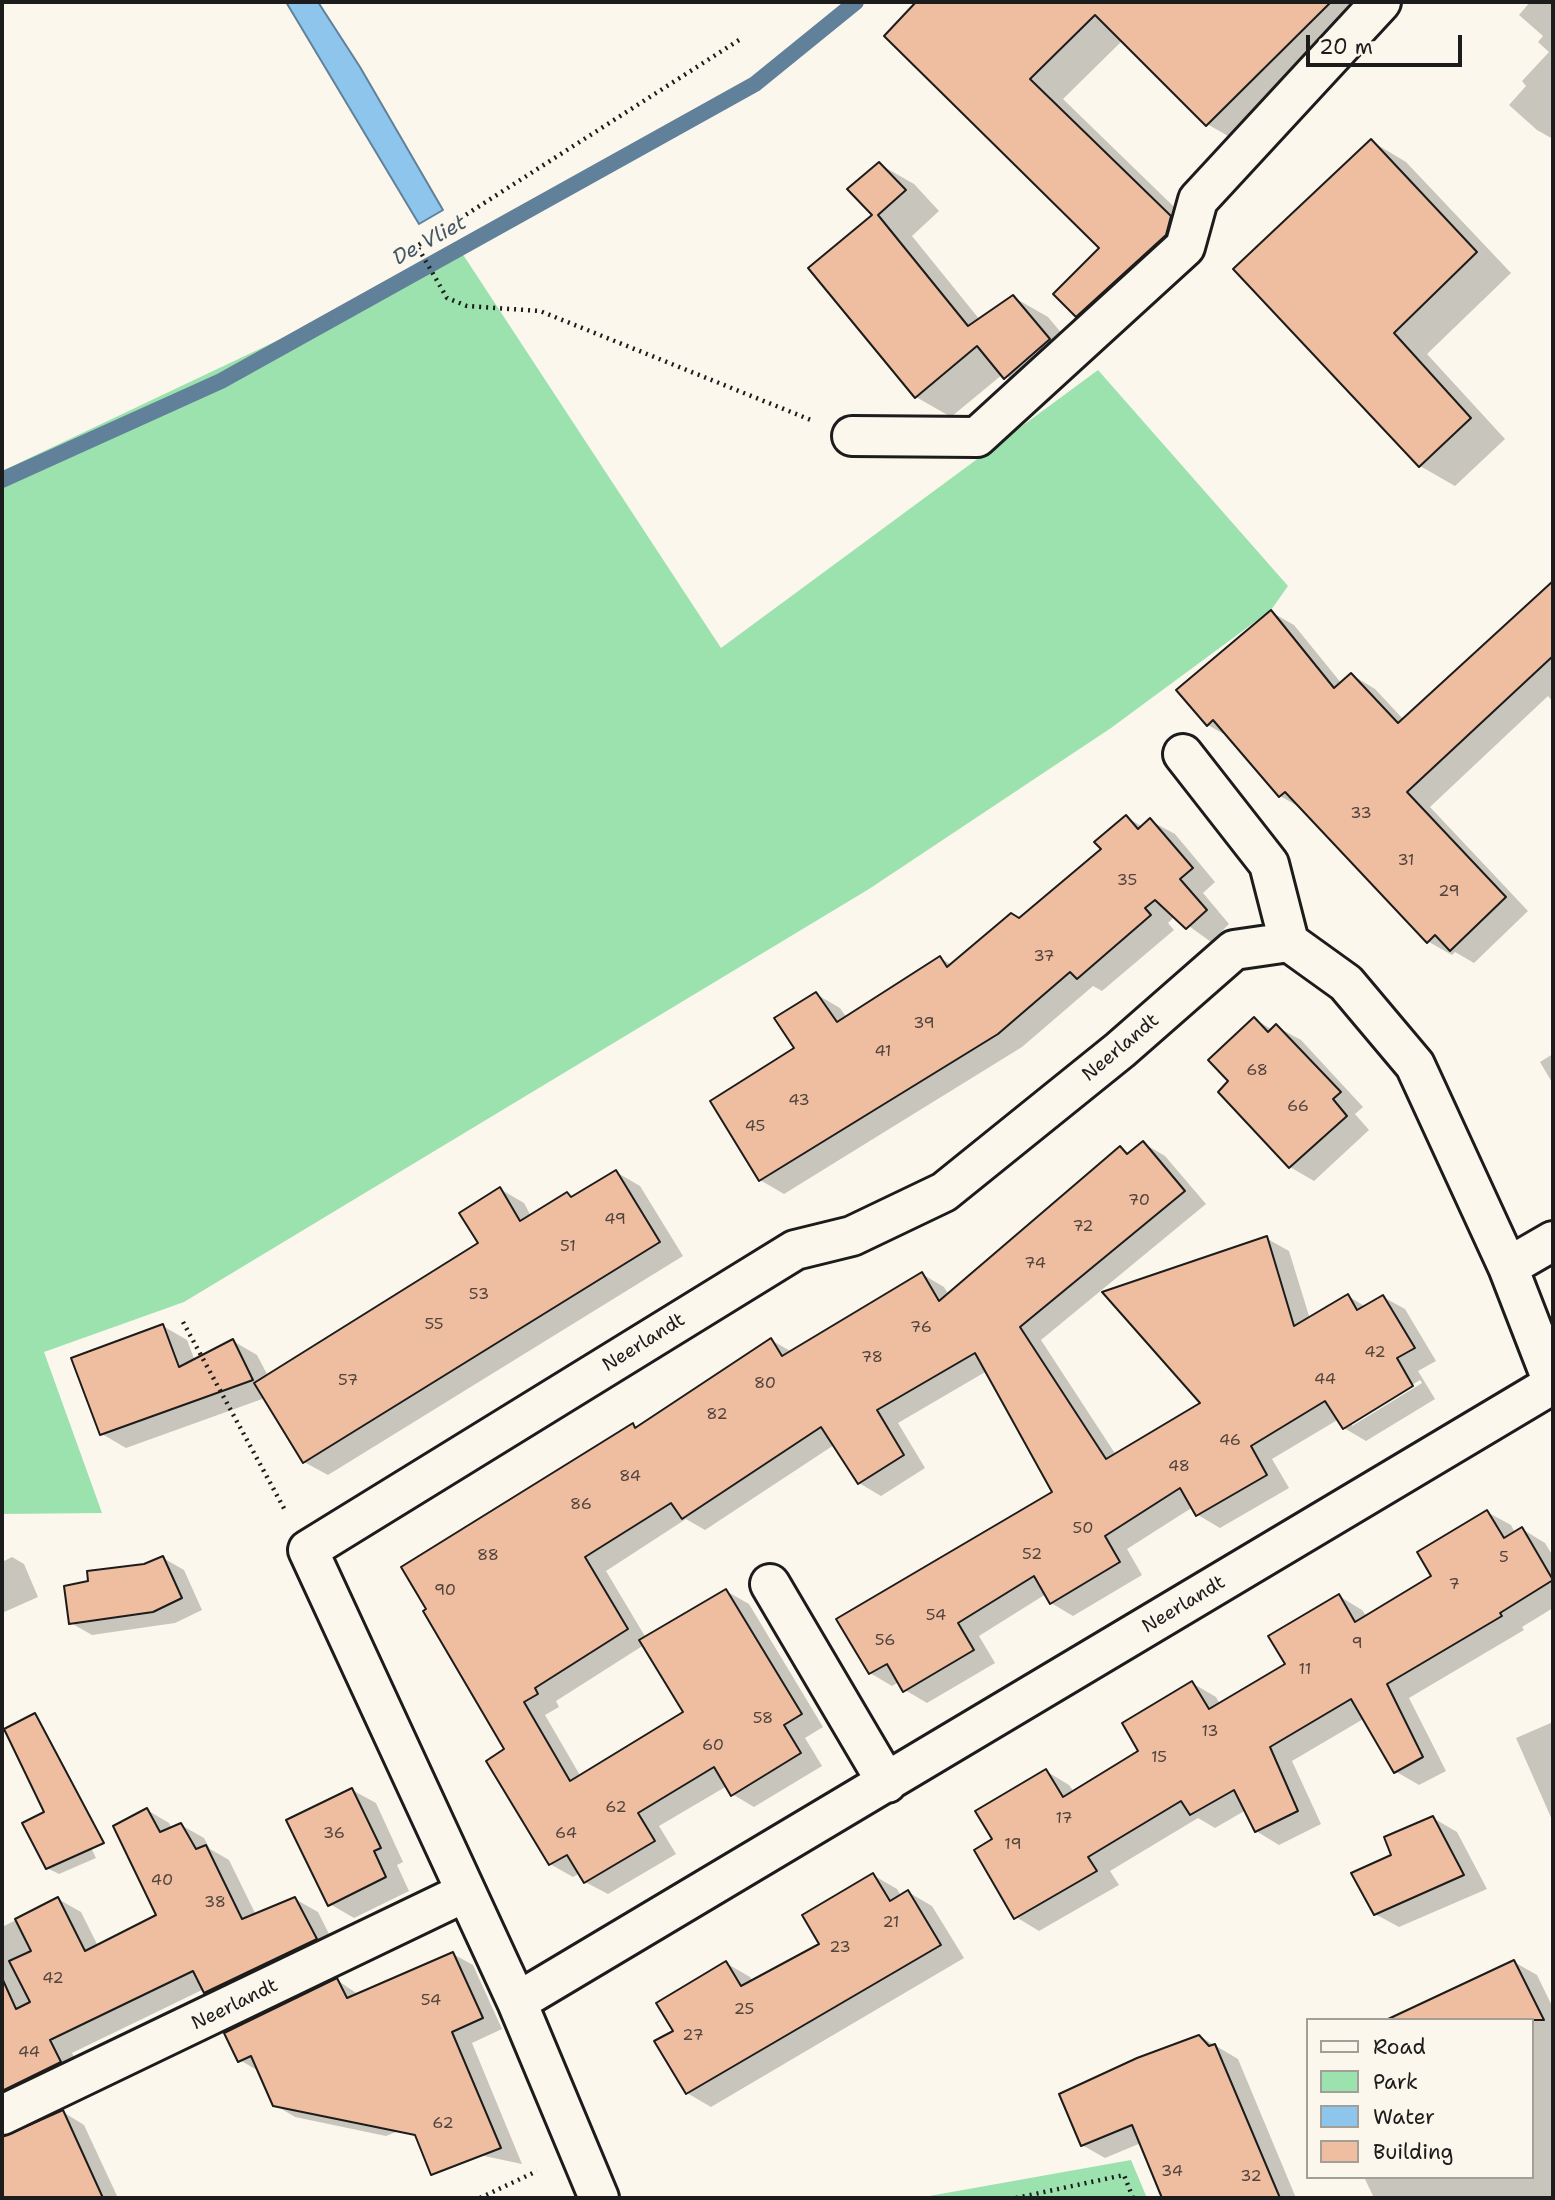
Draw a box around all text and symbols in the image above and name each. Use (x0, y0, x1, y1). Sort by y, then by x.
scale bar (1310, 21, 1466, 65)
text: 20 m (1319, 33, 1373, 61)
water label: De Vliet (389, 210, 471, 272)
house number: 33 (1350, 804, 1372, 824)
house number: 31 (1397, 851, 1415, 871)
house number: 35 (1117, 871, 1137, 891)
house number: 29 (1438, 882, 1460, 902)
house number: 37 (1033, 947, 1055, 967)
street label: Neerlandt (1078, 1009, 1164, 1087)
house number: 39 (913, 1014, 935, 1034)
house number: 41 (874, 1042, 892, 1062)
house number: 68 (1246, 1061, 1268, 1081)
house number: 43 (788, 1091, 810, 1111)
house number: 66 (1287, 1097, 1309, 1117)
house number: 45 (745, 1117, 765, 1137)
house number: 70 (1128, 1191, 1150, 1211)
house number: 49 (604, 1210, 626, 1230)
house number: 72 (1072, 1217, 1094, 1237)
house number: 51 (560, 1237, 576, 1257)
house number: 74 (1024, 1254, 1046, 1274)
house number: 53 (469, 1285, 489, 1305)
street label: Neerlandt (599, 1309, 689, 1377)
house number: 55 (424, 1315, 444, 1335)
house number: 76 (910, 1318, 932, 1338)
house number: 42 (1364, 1343, 1386, 1363)
house number: 78 (861, 1348, 883, 1368)
house number: 44 (1314, 1370, 1336, 1390)
house number: 57 (338, 1371, 358, 1391)
house number: 80 (754, 1374, 776, 1394)
house number: 82 (706, 1405, 728, 1425)
house number: 46 (1219, 1431, 1241, 1451)
house number: 48 (1168, 1457, 1190, 1477)
house number: 84 (619, 1467, 641, 1487)
house number: 86 (570, 1495, 592, 1515)
house number: 50 (1073, 1519, 1093, 1539)
house number: 52 (1022, 1545, 1042, 1565)
house number: 88 (477, 1546, 499, 1566)
house number: 5 (1499, 1548, 1509, 1568)
street label: Neerlandt (1138, 1571, 1230, 1639)
house number: 7 (1448, 1575, 1460, 1595)
house number: 90 (434, 1581, 456, 1601)
house number: 54 (926, 1606, 946, 1626)
house number: 56 (875, 1631, 895, 1651)
house number: 9 (1351, 1634, 1363, 1654)
house number: 11 (1299, 1660, 1311, 1680)
house number: 58 (753, 1709, 773, 1729)
house number: 13 (1201, 1722, 1219, 1742)
house number: 60 (702, 1736, 724, 1756)
house number: 15 (1151, 1748, 1167, 1768)
house number: 62 (605, 1798, 627, 1818)
house number: 17 (1055, 1809, 1073, 1829)
house number: 36 (323, 1824, 345, 1844)
house number: 64 (555, 1824, 577, 1844)
house number: 19 (1004, 1835, 1022, 1855)
house number: 40 (151, 1871, 173, 1891)
house number: 38 (204, 1893, 226, 1913)
house number: 21 (882, 1913, 900, 1933)
house number: 23 (829, 1938, 851, 1958)
house number: 42 (42, 1969, 64, 1989)
street label: Neerlandt (188, 1974, 282, 2036)
house number: 54 (421, 1991, 441, 2011)
house number: 25 (734, 2000, 754, 2020)
legend (1306, 2018, 1534, 2179)
house number: 27 (682, 2026, 704, 2046)
text: Road (1373, 2033, 1426, 2061)
house number: 44 (18, 2043, 40, 2063)
text: Park (1373, 2068, 1418, 2096)
text: Water (1373, 2103, 1435, 2131)
house number: 62 (432, 2114, 454, 2134)
text: Building (1373, 2138, 1453, 2166)
house number: 34 (1161, 2162, 1183, 2182)
house number: 32 (1240, 2167, 1262, 2187)

